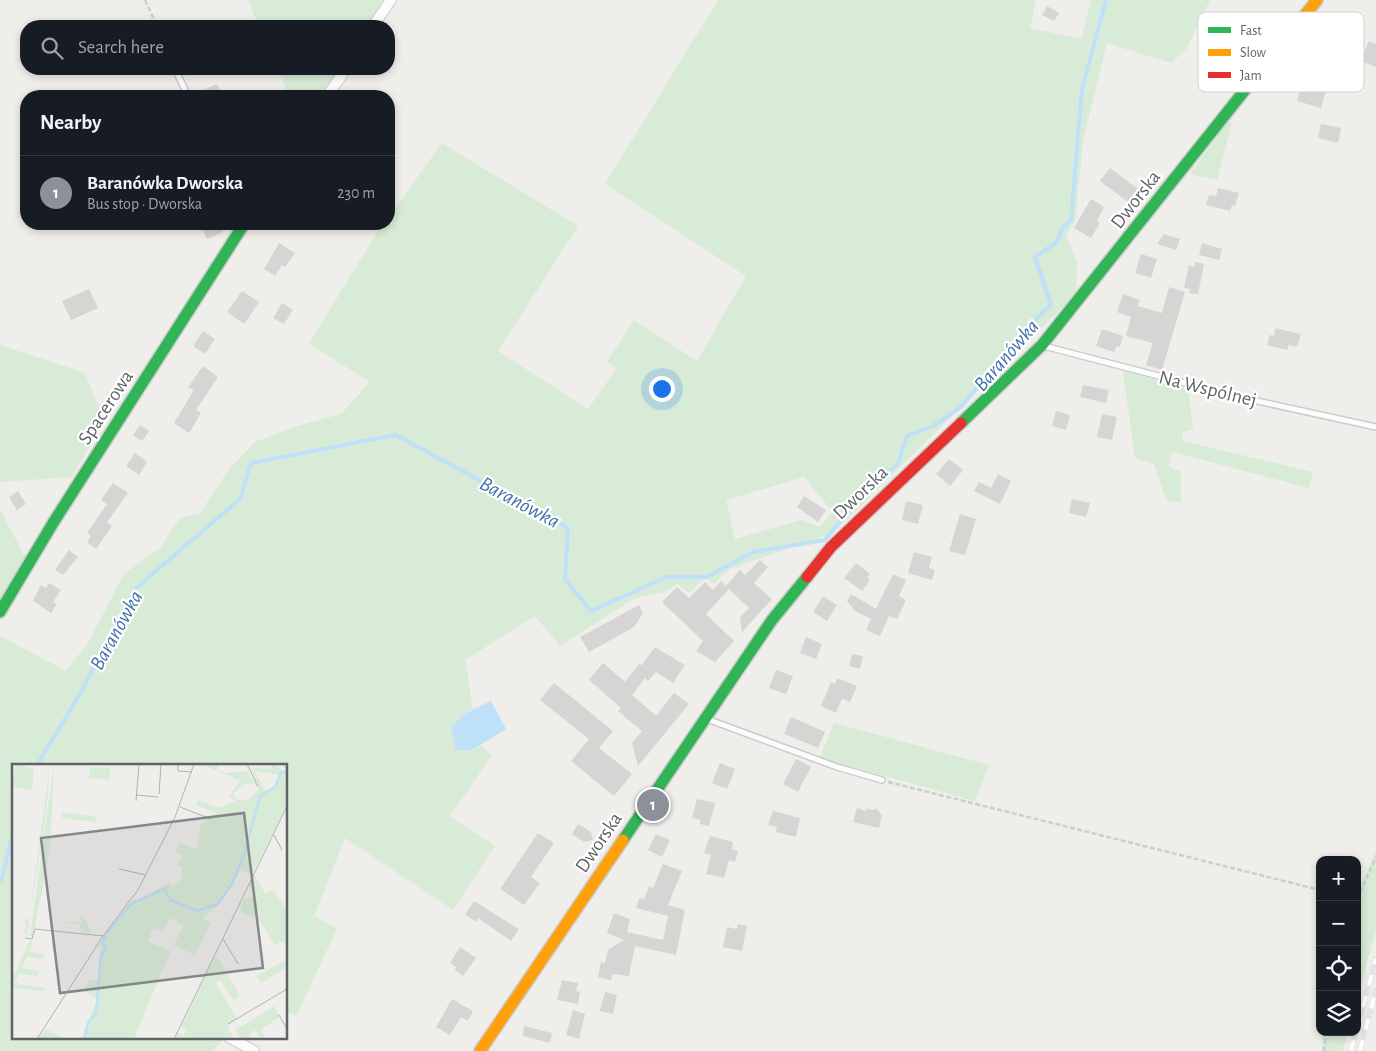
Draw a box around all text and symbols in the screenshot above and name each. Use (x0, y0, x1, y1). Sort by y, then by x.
legend (1198, 12, 1364, 92)
search box (20, 20, 395, 75)
text: Fast (1240, 24, 1262, 38)
icon: search (38, 34, 66, 62)
text: Search here (78, 38, 164, 57)
text: Slow (1240, 46, 1267, 60)
text: Jam (1240, 69, 1262, 83)
text: Nearby (40, 112, 101, 133)
street label: Dworska (1107, 167, 1164, 232)
text: Baranówka Dworska (87, 174, 243, 193)
text: 1 (53, 185, 59, 201)
text: 230 m (337, 185, 375, 201)
text: Bus stop · Dworska (87, 196, 202, 212)
water label: Baranówka (970, 316, 1043, 395)
street label: Spacerowa (75, 367, 137, 448)
street label: Na Wspólnej (1157, 367, 1259, 411)
your location (649, 376, 675, 402)
street label: Dworska (829, 462, 892, 523)
water label: Baranówka (476, 473, 563, 532)
water label: Baranówka (86, 587, 147, 673)
inset map (12, 764, 288, 1038)
pin: 1 (637, 786, 669, 824)
street label: Dworska (572, 809, 626, 876)
map controls (1316, 856, 1361, 1036)
button: + (1316, 856, 1361, 901)
button: − (1316, 901, 1361, 946)
button: locate (1316, 946, 1361, 991)
button: layers (1316, 991, 1361, 1036)

